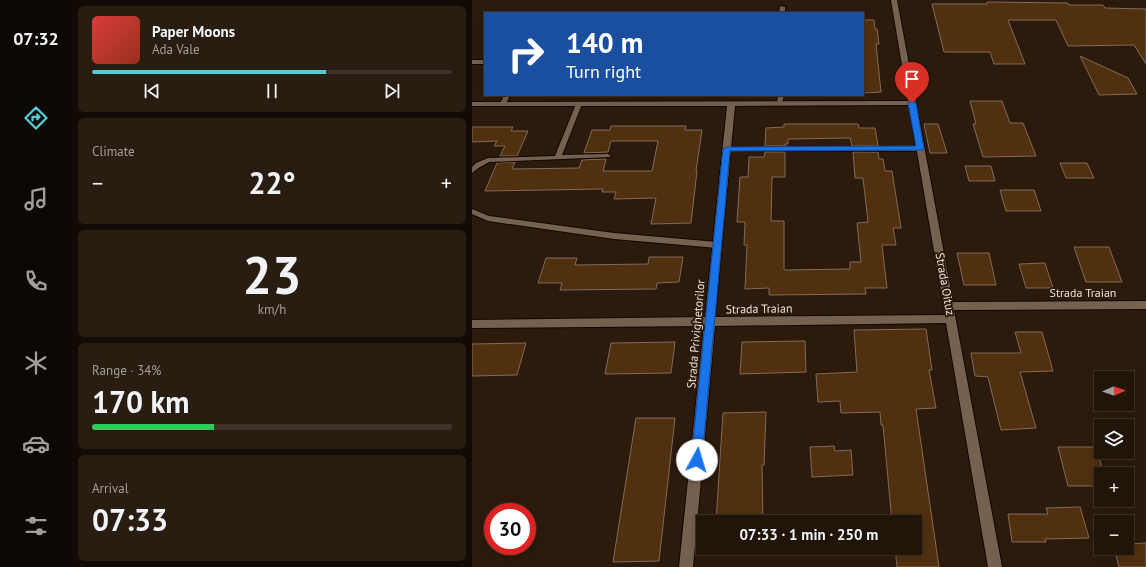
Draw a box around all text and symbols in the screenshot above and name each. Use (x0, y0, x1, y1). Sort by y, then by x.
text: Paper Moons (152, 22, 235, 41)
text: 140 m (566, 24, 643, 61)
text: 07:32 (13, 27, 59, 50)
icon: right (500, 28, 552, 80)
text: Ada Vale (152, 41, 200, 58)
text: Turn right (566, 60, 641, 83)
pin (895, 62, 929, 103)
icon: arrive (901, 68, 923, 90)
icon: previous (141, 80, 163, 102)
icon: pause (261, 80, 283, 102)
icon: next (381, 80, 403, 102)
icon: directions (22, 104, 50, 132)
text: Climate (92, 143, 135, 160)
text: 22° (248, 163, 296, 202)
text: − (92, 169, 103, 197)
text: + (441, 169, 452, 197)
icon: music (22, 185, 50, 213)
text: 23 (243, 241, 301, 308)
street label: Strada Oituz (933, 251, 958, 316)
icon: phone (22, 267, 50, 295)
street label: Strada Privighetorilor (683, 279, 708, 389)
street label: Strada Traian (1050, 285, 1116, 300)
street label: Strada Traian (725, 300, 793, 317)
text: km/h (258, 301, 286, 318)
icon: climate (22, 349, 50, 377)
text: Range · 34% (92, 362, 161, 379)
north arrow (1094, 371, 1134, 411)
map controls (1094, 371, 1134, 555)
text: 170 km (92, 382, 190, 421)
button: layers (1094, 419, 1134, 459)
icon: car (22, 430, 50, 458)
position arrow (676, 439, 718, 481)
button: + (1094, 467, 1134, 507)
text: Arrival (92, 480, 128, 497)
text: 07:33 (92, 500, 168, 539)
speed limit sign: 30 (484, 503, 536, 555)
icon: filters (22, 512, 50, 540)
button: − (1094, 515, 1134, 555)
text: 07:33 · 1 min · 250 m (740, 525, 878, 544)

